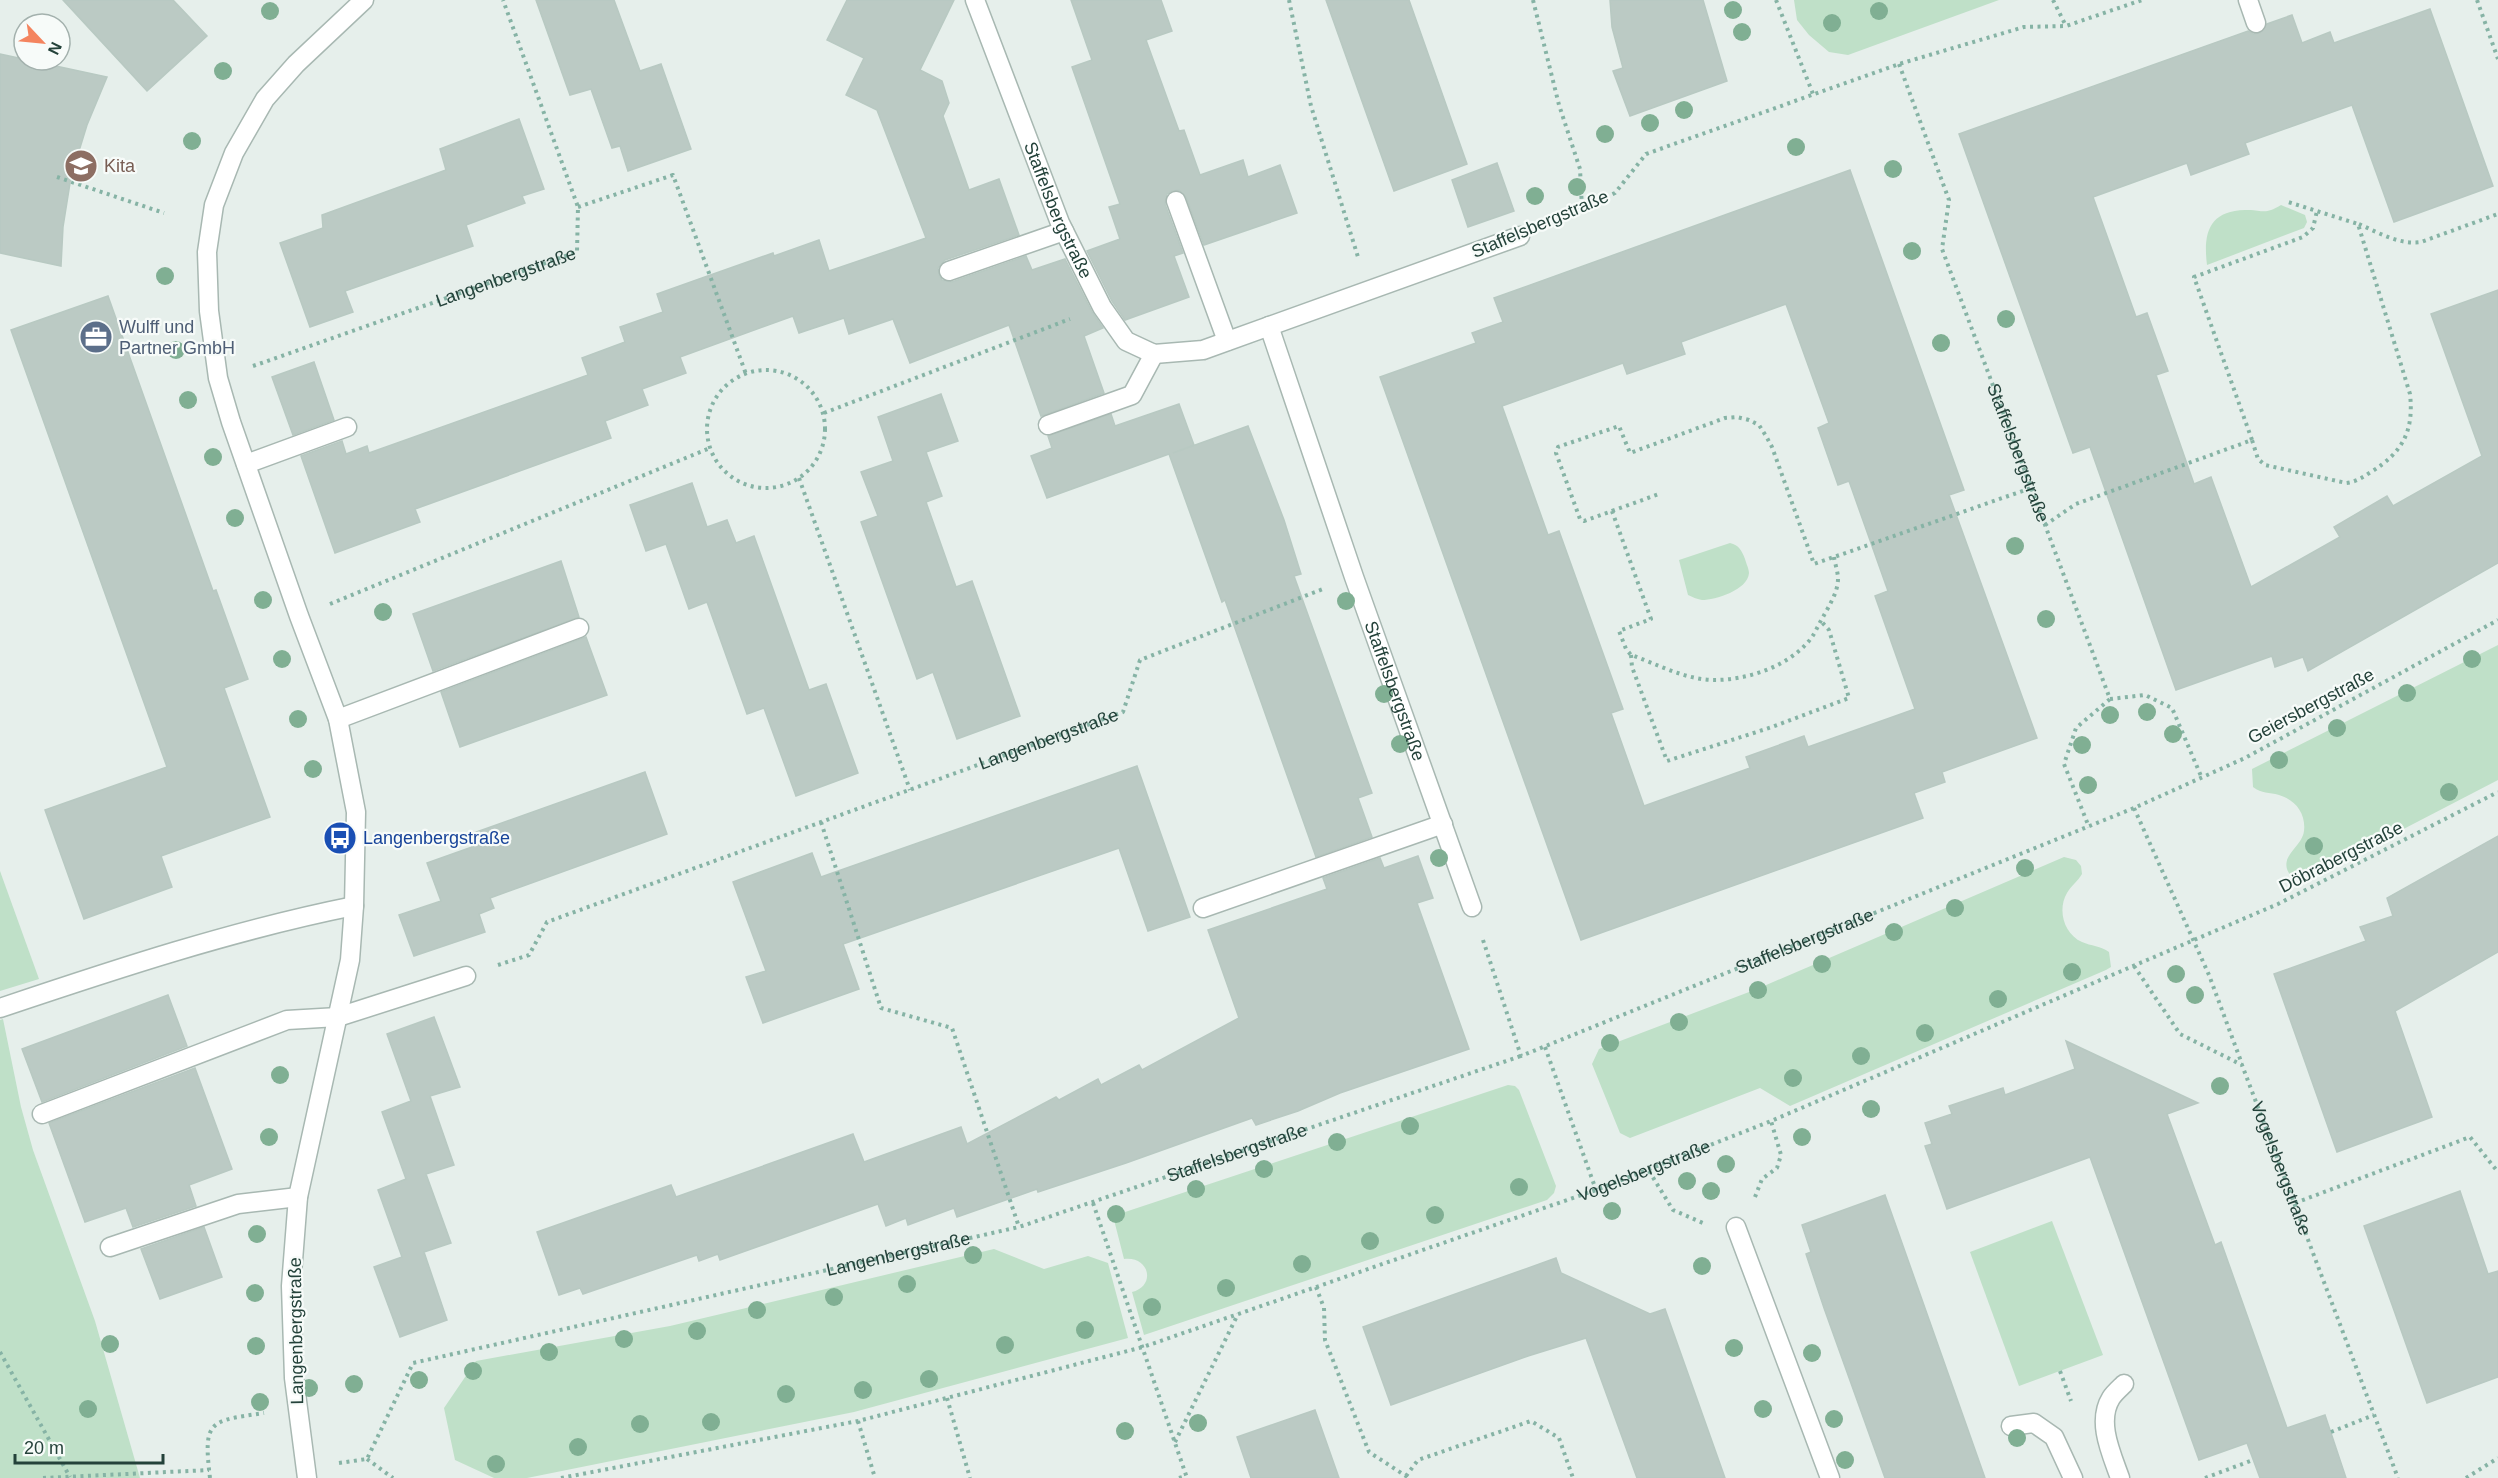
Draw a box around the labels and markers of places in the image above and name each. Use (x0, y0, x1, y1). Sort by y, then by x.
school or university icon: Kita (63, 148, 99, 184)
place label: Kita (104, 156, 136, 176)
place label: Wulff und Partner GmbH (119, 317, 235, 358)
office icon: Wulff und Partner GmbH (78, 319, 114, 355)
bus stop icon: Langenbergstraße (322, 820, 358, 856)
place label: Langenbergstraße (363, 828, 510, 848)

